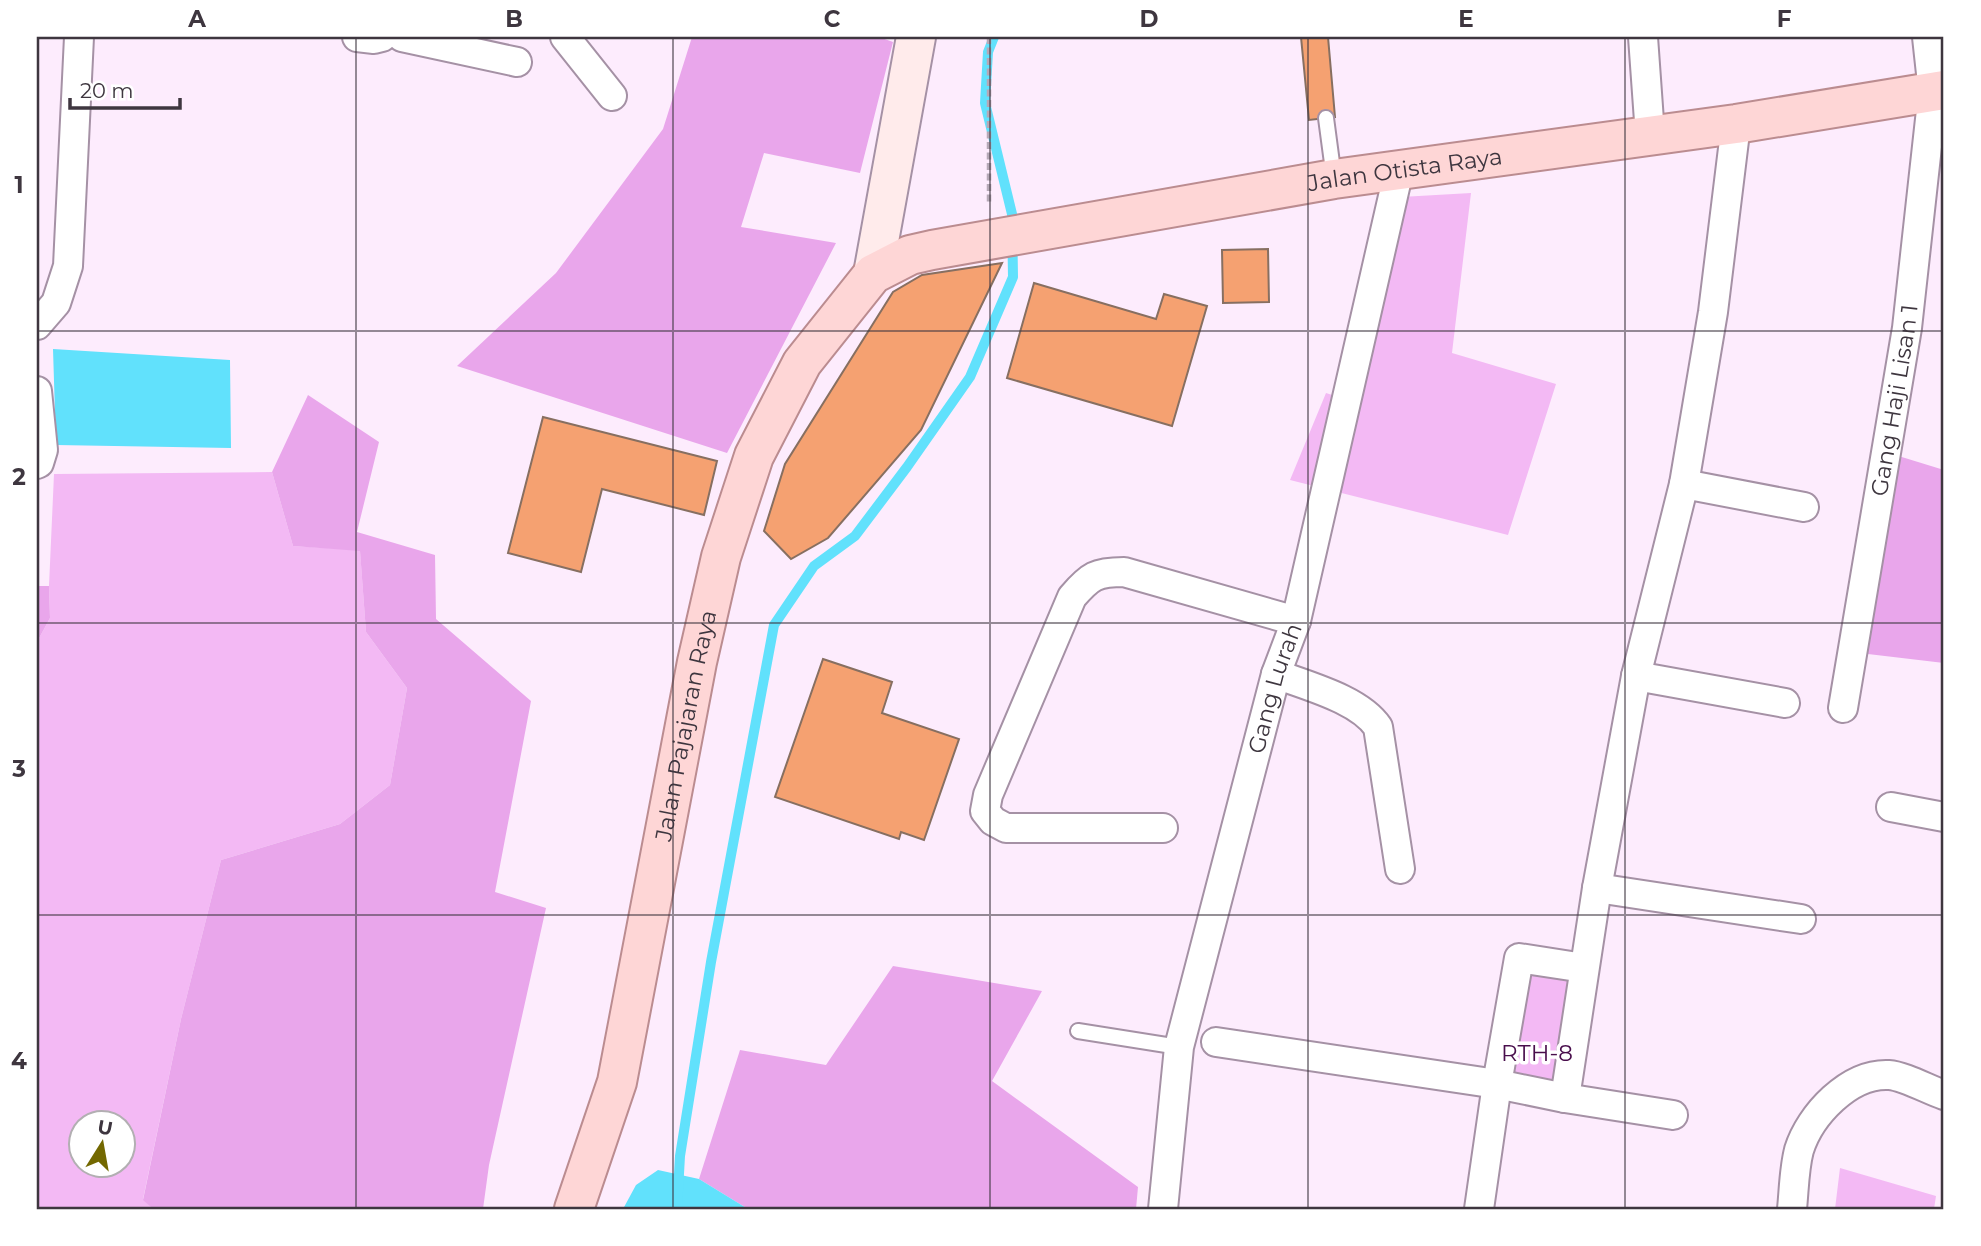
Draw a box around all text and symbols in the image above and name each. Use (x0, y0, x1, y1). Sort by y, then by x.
text: A (187, 5, 206, 33)
text: B (505, 5, 523, 33)
text: C (824, 5, 841, 33)
text: D (1140, 5, 1159, 33)
text: E (1458, 5, 1474, 33)
text: F (1777, 5, 1792, 33)
scale bar (70, 66, 180, 110)
text: 20 m (80, 78, 134, 103)
street label: Jalan Otista Raya (1304, 142, 1504, 198)
text: 1 (14, 171, 24, 199)
street label: Gang Haji Lisan 1 (1865, 303, 1924, 498)
text: 2 (12, 463, 26, 491)
street label: Jalan Pajajaran Raya (649, 607, 722, 844)
street label: Gang Lurah (1242, 619, 1308, 757)
text: 3 (11, 755, 26, 783)
park label: RTH-8 (1501, 1039, 1573, 1067)
text: 4 (11, 1047, 27, 1075)
north arrow (66, 1110, 136, 1180)
text: U (96, 1115, 115, 1141)

